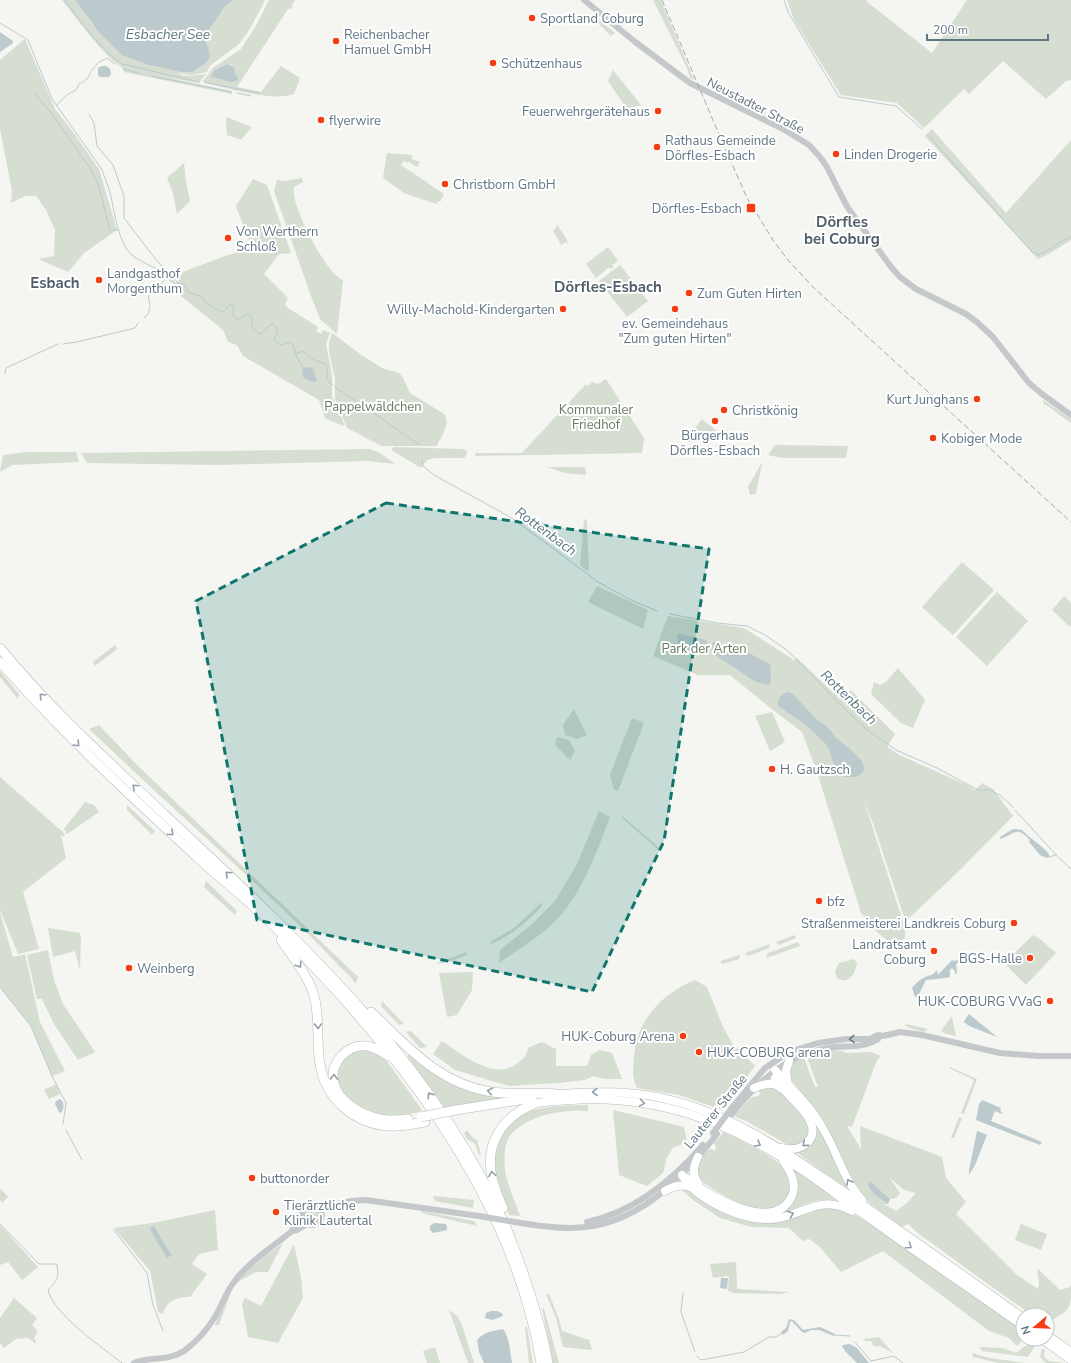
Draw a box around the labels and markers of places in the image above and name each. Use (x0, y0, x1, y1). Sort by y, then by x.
place label: Sportland Coburg (540, 10, 644, 28)
marker: Sportland Coburg (527, 13, 537, 23)
place label: Reichenbacher Hamuel GmbH (344, 26, 431, 59)
marker: Reichenbacher Hamuel GmbH (331, 36, 341, 46)
place label: Schützenhaus (501, 55, 582, 73)
marker: Schützenhaus (488, 58, 498, 68)
place label: Feuerwehrgerätehaus (522, 103, 650, 121)
marker: Feuerwehrgerätehaus (653, 106, 663, 116)
place label: flyerwire (329, 112, 381, 130)
marker: flyerwire (316, 115, 326, 125)
place label: Rathaus Gemeinde Dörfles-Esbach (665, 132, 776, 165)
marker: Rathaus Gemeinde Dörfles-Esbach (652, 142, 662, 152)
place label: Linden Drogerie (844, 146, 937, 164)
marker: Linden Drogerie (831, 149, 841, 159)
place label: Christborn GmbH (453, 176, 556, 194)
marker: Christborn GmbH (440, 179, 450, 189)
place label: Dörfles-Esbach (652, 200, 742, 218)
marker: Dörfles-Esbach (745, 202, 757, 214)
place label: Von Werthern Schloß (235, 223, 319, 256)
marker: Von Werthern Schloß (223, 233, 233, 243)
place label: Landgasthof Morgenthum (107, 265, 182, 298)
marker: Landgasthof Morgenthum (94, 275, 104, 285)
place label: Zum Guten Hirten (697, 285, 802, 303)
marker: Zum Guten Hirten (684, 288, 694, 298)
place label: Willy-Machold-Kindergarten (387, 301, 555, 319)
marker: Willy-Machold-Kindergarten (558, 304, 568, 314)
marker: ev. Gemeindehaus "Zum guten Hirten" (670, 304, 680, 314)
place label: ev. Gemeindehaus "Zum guten Hirten" (618, 315, 732, 348)
place label: Kurt Junghans (886, 391, 969, 409)
marker: Kurt Junghans (972, 394, 982, 404)
place label: Christkönig (732, 402, 798, 420)
marker: Christkönig (719, 405, 729, 415)
marker: Bürgerhaus Dörfles-Esbach (710, 416, 720, 426)
place label: Bürgerhaus Dörfles-Esbach (670, 427, 760, 460)
place label: Kobiger Mode (941, 430, 1022, 448)
marker: Kobiger Mode (928, 433, 938, 443)
place label: H. Gautzsch (780, 761, 850, 779)
marker: H. Gautzsch (767, 764, 777, 774)
place label: bfz (827, 893, 845, 911)
marker: bfz (814, 896, 824, 906)
place label: Straßenmeisterei Landkreis Coburg (801, 915, 1006, 933)
marker: Straßenmeisterei Landkreis Coburg (1009, 918, 1019, 928)
place label: Landratsamt Coburg (852, 936, 926, 969)
marker: Landratsamt Coburg (929, 946, 939, 956)
place label: BGS-Halle (959, 950, 1022, 968)
marker: BGS-Halle (1025, 953, 1035, 963)
place label: Weinberg (137, 960, 195, 978)
marker: Weinberg (124, 963, 134, 973)
place label: HUK-COBURG VVaG (918, 993, 1042, 1011)
marker: HUK-COBURG VVaG (1045, 996, 1055, 1006)
place label: HUK-Coburg Arena (561, 1028, 675, 1046)
marker: HUK-Coburg Arena (678, 1031, 688, 1041)
place label: HUK-COBURG arena (707, 1044, 830, 1062)
marker: HUK-COBURG arena (694, 1047, 704, 1057)
place label: buttonorder (260, 1170, 330, 1188)
marker: buttonorder (247, 1173, 257, 1183)
place label: Tierärztliche Klinik Lautertal (284, 1197, 372, 1230)
marker: Tierärztliche Klinik Lautertal (271, 1207, 281, 1217)

